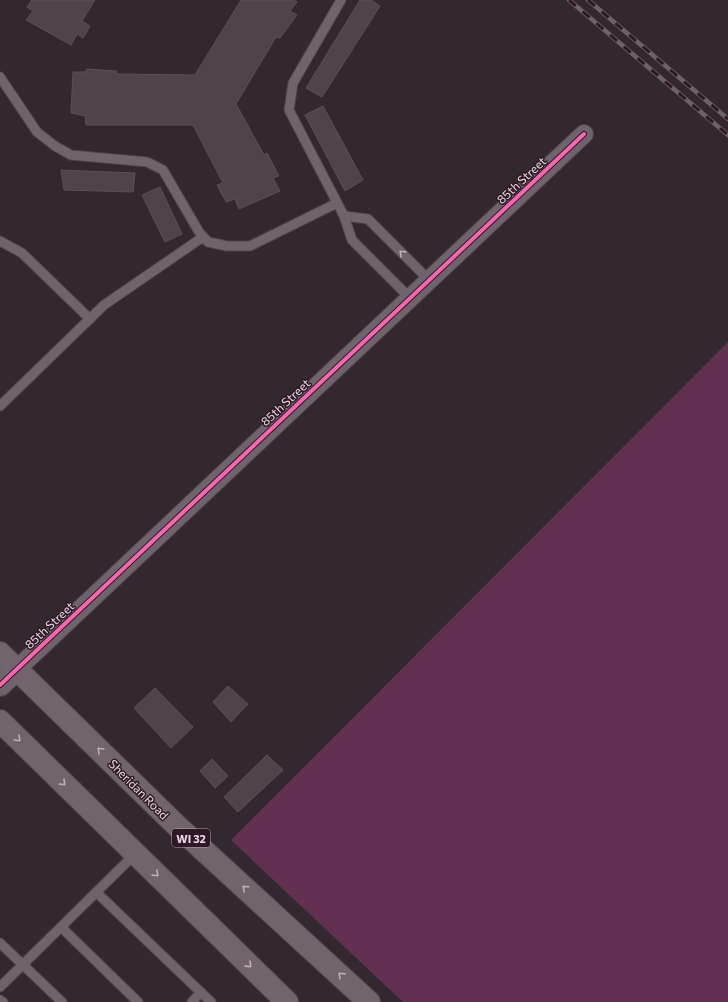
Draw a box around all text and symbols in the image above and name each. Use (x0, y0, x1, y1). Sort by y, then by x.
street label: 85th Street (493, 154, 549, 206)
one-way arrow (399, 250, 407, 257)
street label: 85th Street (257, 376, 313, 428)
street label: 85th Street (21, 599, 77, 651)
one-way arrow (13, 734, 21, 742)
one-way arrow (97, 747, 105, 755)
street label: Sheridan Road (106, 756, 172, 822)
one-way arrow (58, 778, 66, 786)
road number: WI 32 (172, 829, 210, 847)
one-way arrow (151, 869, 159, 877)
one-way arrow (242, 885, 250, 892)
one-way arrow (244, 960, 252, 968)
one-way arrow (338, 972, 346, 980)

